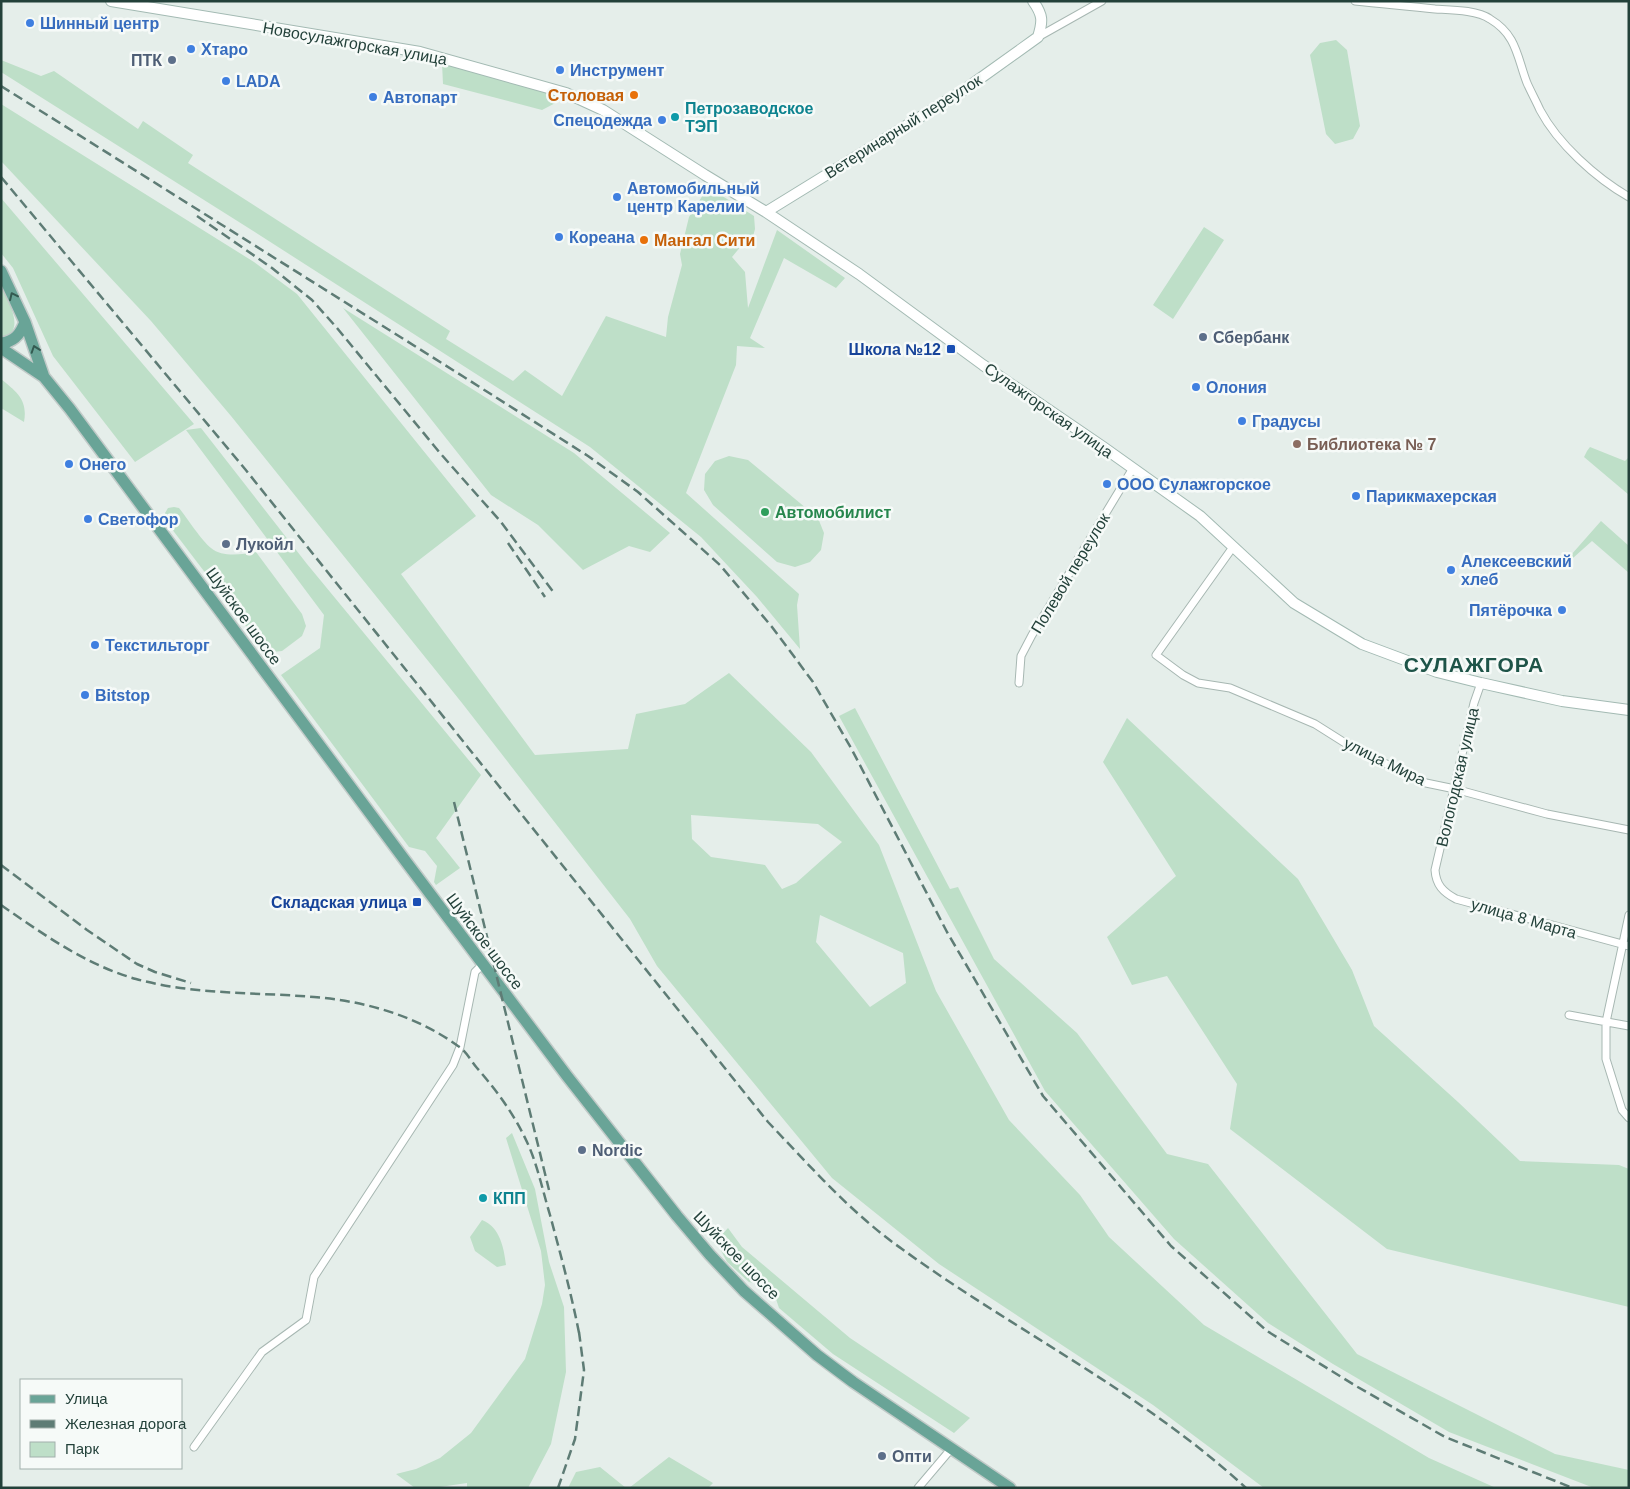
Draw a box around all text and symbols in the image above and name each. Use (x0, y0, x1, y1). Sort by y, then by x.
place label: Шинный центр (40, 15, 159, 32)
marker: Шинный центр (24, 17, 36, 29)
street label: Новосулажгорская улица (261, 19, 449, 68)
place label: Хтаро (201, 41, 248, 58)
marker: Хтаро (185, 43, 197, 55)
place label: ПТК (131, 52, 162, 69)
marker: ПТК (166, 54, 178, 66)
place label: Инструмент (570, 62, 665, 79)
marker: Инструмент (554, 64, 566, 76)
street label: Ветеринарный переулок (822, 71, 986, 182)
place label: LADA (236, 73, 281, 90)
marker: LADA (220, 75, 232, 87)
place label: Столовая (548, 87, 624, 104)
place label: Автопарт (383, 89, 458, 106)
marker: Столовая (628, 89, 640, 101)
marker: Автопарт (367, 91, 379, 103)
place label: Петрозаводское ТЭП (685, 100, 814, 135)
marker: Петрозаводское ТЭП (669, 111, 681, 123)
place label: Спецодежда (553, 112, 652, 129)
marker: Спецодежда (656, 114, 668, 126)
place label: Автомобильный центр Карелии (627, 180, 760, 215)
marker: Автомобильный центр Карелии (611, 191, 623, 203)
place label: Кореана (569, 229, 635, 246)
marker: Кореана (553, 231, 565, 243)
place label: Мангал Сити (654, 232, 755, 249)
marker: Мангал Сити (638, 234, 650, 246)
one-way arrow (9, 292, 20, 301)
place label: Сбербанк (1213, 329, 1290, 346)
marker: Сбербанк (1197, 331, 1209, 343)
place label: Школа №12 (849, 341, 941, 358)
marker: Школа №12 (945, 343, 957, 355)
one-way arrow (31, 346, 41, 354)
street label: Сулажгорская улица (981, 360, 1116, 461)
place label: Олония (1206, 379, 1267, 396)
marker: Олония (1190, 381, 1202, 393)
place label: Градусы (1252, 413, 1321, 430)
marker: Градусы (1236, 415, 1248, 427)
place label: Библиотека № 7 (1307, 436, 1437, 453)
marker: Библиотека № 7 (1291, 438, 1303, 450)
place label: Онего (79, 456, 126, 473)
marker: Онего (63, 458, 75, 470)
place label: ООО Сулажгорское (1117, 476, 1271, 493)
marker: ООО Сулажгорское (1101, 478, 1113, 490)
place label: Парикмахерская (1366, 488, 1497, 505)
marker: Парикмахерская (1350, 490, 1362, 502)
place label: Автомобилист (775, 504, 891, 521)
marker: Автомобилист (759, 506, 771, 518)
street label: Полевой переулок (1028, 509, 1114, 636)
place label: Светофор (98, 511, 179, 528)
marker: Светофор (82, 513, 94, 525)
place label: Лукойл (236, 536, 294, 553)
marker: Лукойл (220, 538, 232, 550)
place label: Алексеевский хлеб (1461, 553, 1572, 588)
marker: Алексеевский хлеб (1445, 564, 1457, 576)
street label: Шуйское шоссе (203, 565, 285, 668)
place label: Пятёрочка (1469, 602, 1552, 619)
marker: Пятёрочка (1556, 604, 1568, 616)
place label: Текстильторг (105, 637, 210, 654)
marker: Текстильторг (89, 639, 101, 651)
district label: СУЛАЖГОРА (1404, 653, 1544, 676)
place label: Bitstop (95, 687, 150, 704)
marker: Bitstop (79, 689, 91, 701)
street label: Вологодская улица (1433, 706, 1482, 848)
street label: улица Мира (1341, 734, 1428, 789)
street label: Шуйское шоссе (443, 890, 526, 993)
place label: Складская улица (271, 894, 407, 911)
street label: улица 8 Марта (1469, 895, 1579, 942)
marker: Складская улица (411, 896, 423, 908)
place label: Nordic (592, 1142, 643, 1159)
marker: Nordic (576, 1144, 588, 1156)
place label: КПП (493, 1190, 526, 1207)
marker: КПП (477, 1192, 489, 1204)
street label: Шуйское шоссе (690, 1208, 783, 1303)
legend (20, 1379, 182, 1469)
text: Улица (65, 1390, 108, 1407)
text: Железная дорога (65, 1415, 187, 1432)
text: Парк (65, 1440, 99, 1457)
place label: Опти (892, 1448, 932, 1465)
marker: Опти (876, 1450, 888, 1462)

